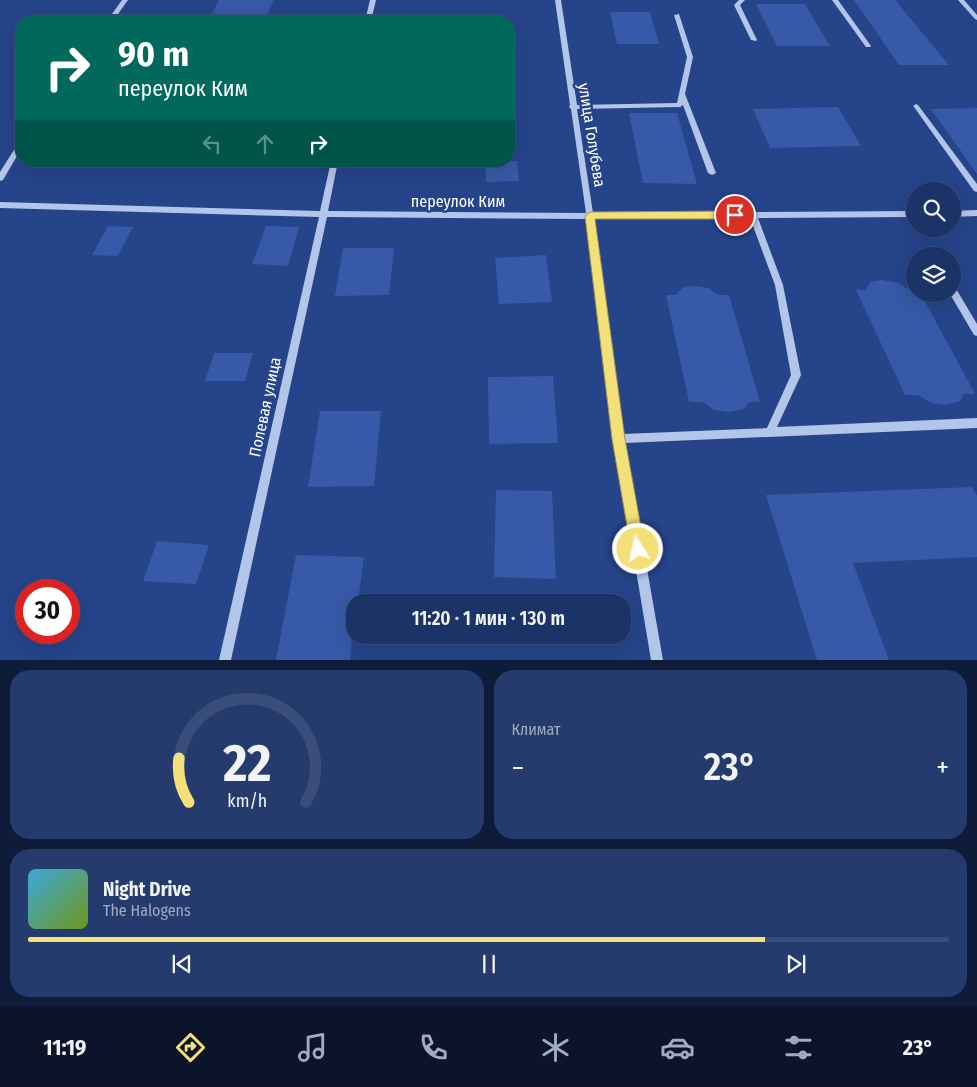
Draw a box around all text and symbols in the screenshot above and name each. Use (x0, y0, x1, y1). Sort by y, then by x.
text: 90 m (118, 33, 189, 75)
icon: right (35, 35, 100, 100)
text: переулок Ким (118, 75, 248, 102)
street label: улица Голубева (574, 82, 610, 189)
icon: left (198, 130, 226, 158)
icon: ahead (251, 130, 279, 158)
icon: right (304, 130, 332, 158)
map controls (906, 182, 961, 302)
button: search (906, 182, 961, 237)
street label: переулок Ким (411, 192, 505, 211)
pin (714, 194, 756, 236)
icon: arrive (721, 201, 749, 229)
button: layers (906, 247, 961, 302)
street label: Полевая улица (245, 355, 285, 459)
position arrow (611, 522, 663, 574)
speed limit sign: 30 (15, 579, 80, 644)
text: 11:20 · 1 мин · 130 m (412, 607, 565, 630)
text: Климат (512, 720, 561, 739)
text: 22 (222, 732, 271, 795)
text: 23° (704, 744, 757, 790)
text: − (512, 751, 524, 784)
text: + (936, 751, 949, 784)
text: km/h (227, 790, 267, 812)
text: Night Drive (103, 878, 191, 901)
text: The Halogens (103, 901, 191, 920)
icon: previous (168, 950, 196, 978)
icon: pause (475, 950, 503, 978)
icon: next (782, 950, 810, 978)
icon: directions (173, 1030, 208, 1065)
icon: music (295, 1030, 330, 1065)
icon: phone (416, 1030, 451, 1065)
icon: climate (538, 1030, 573, 1065)
icon: car (660, 1030, 695, 1065)
icon: filters (781, 1030, 816, 1065)
text: 11:19 (43, 1034, 86, 1061)
text: 23° (903, 1034, 934, 1061)

